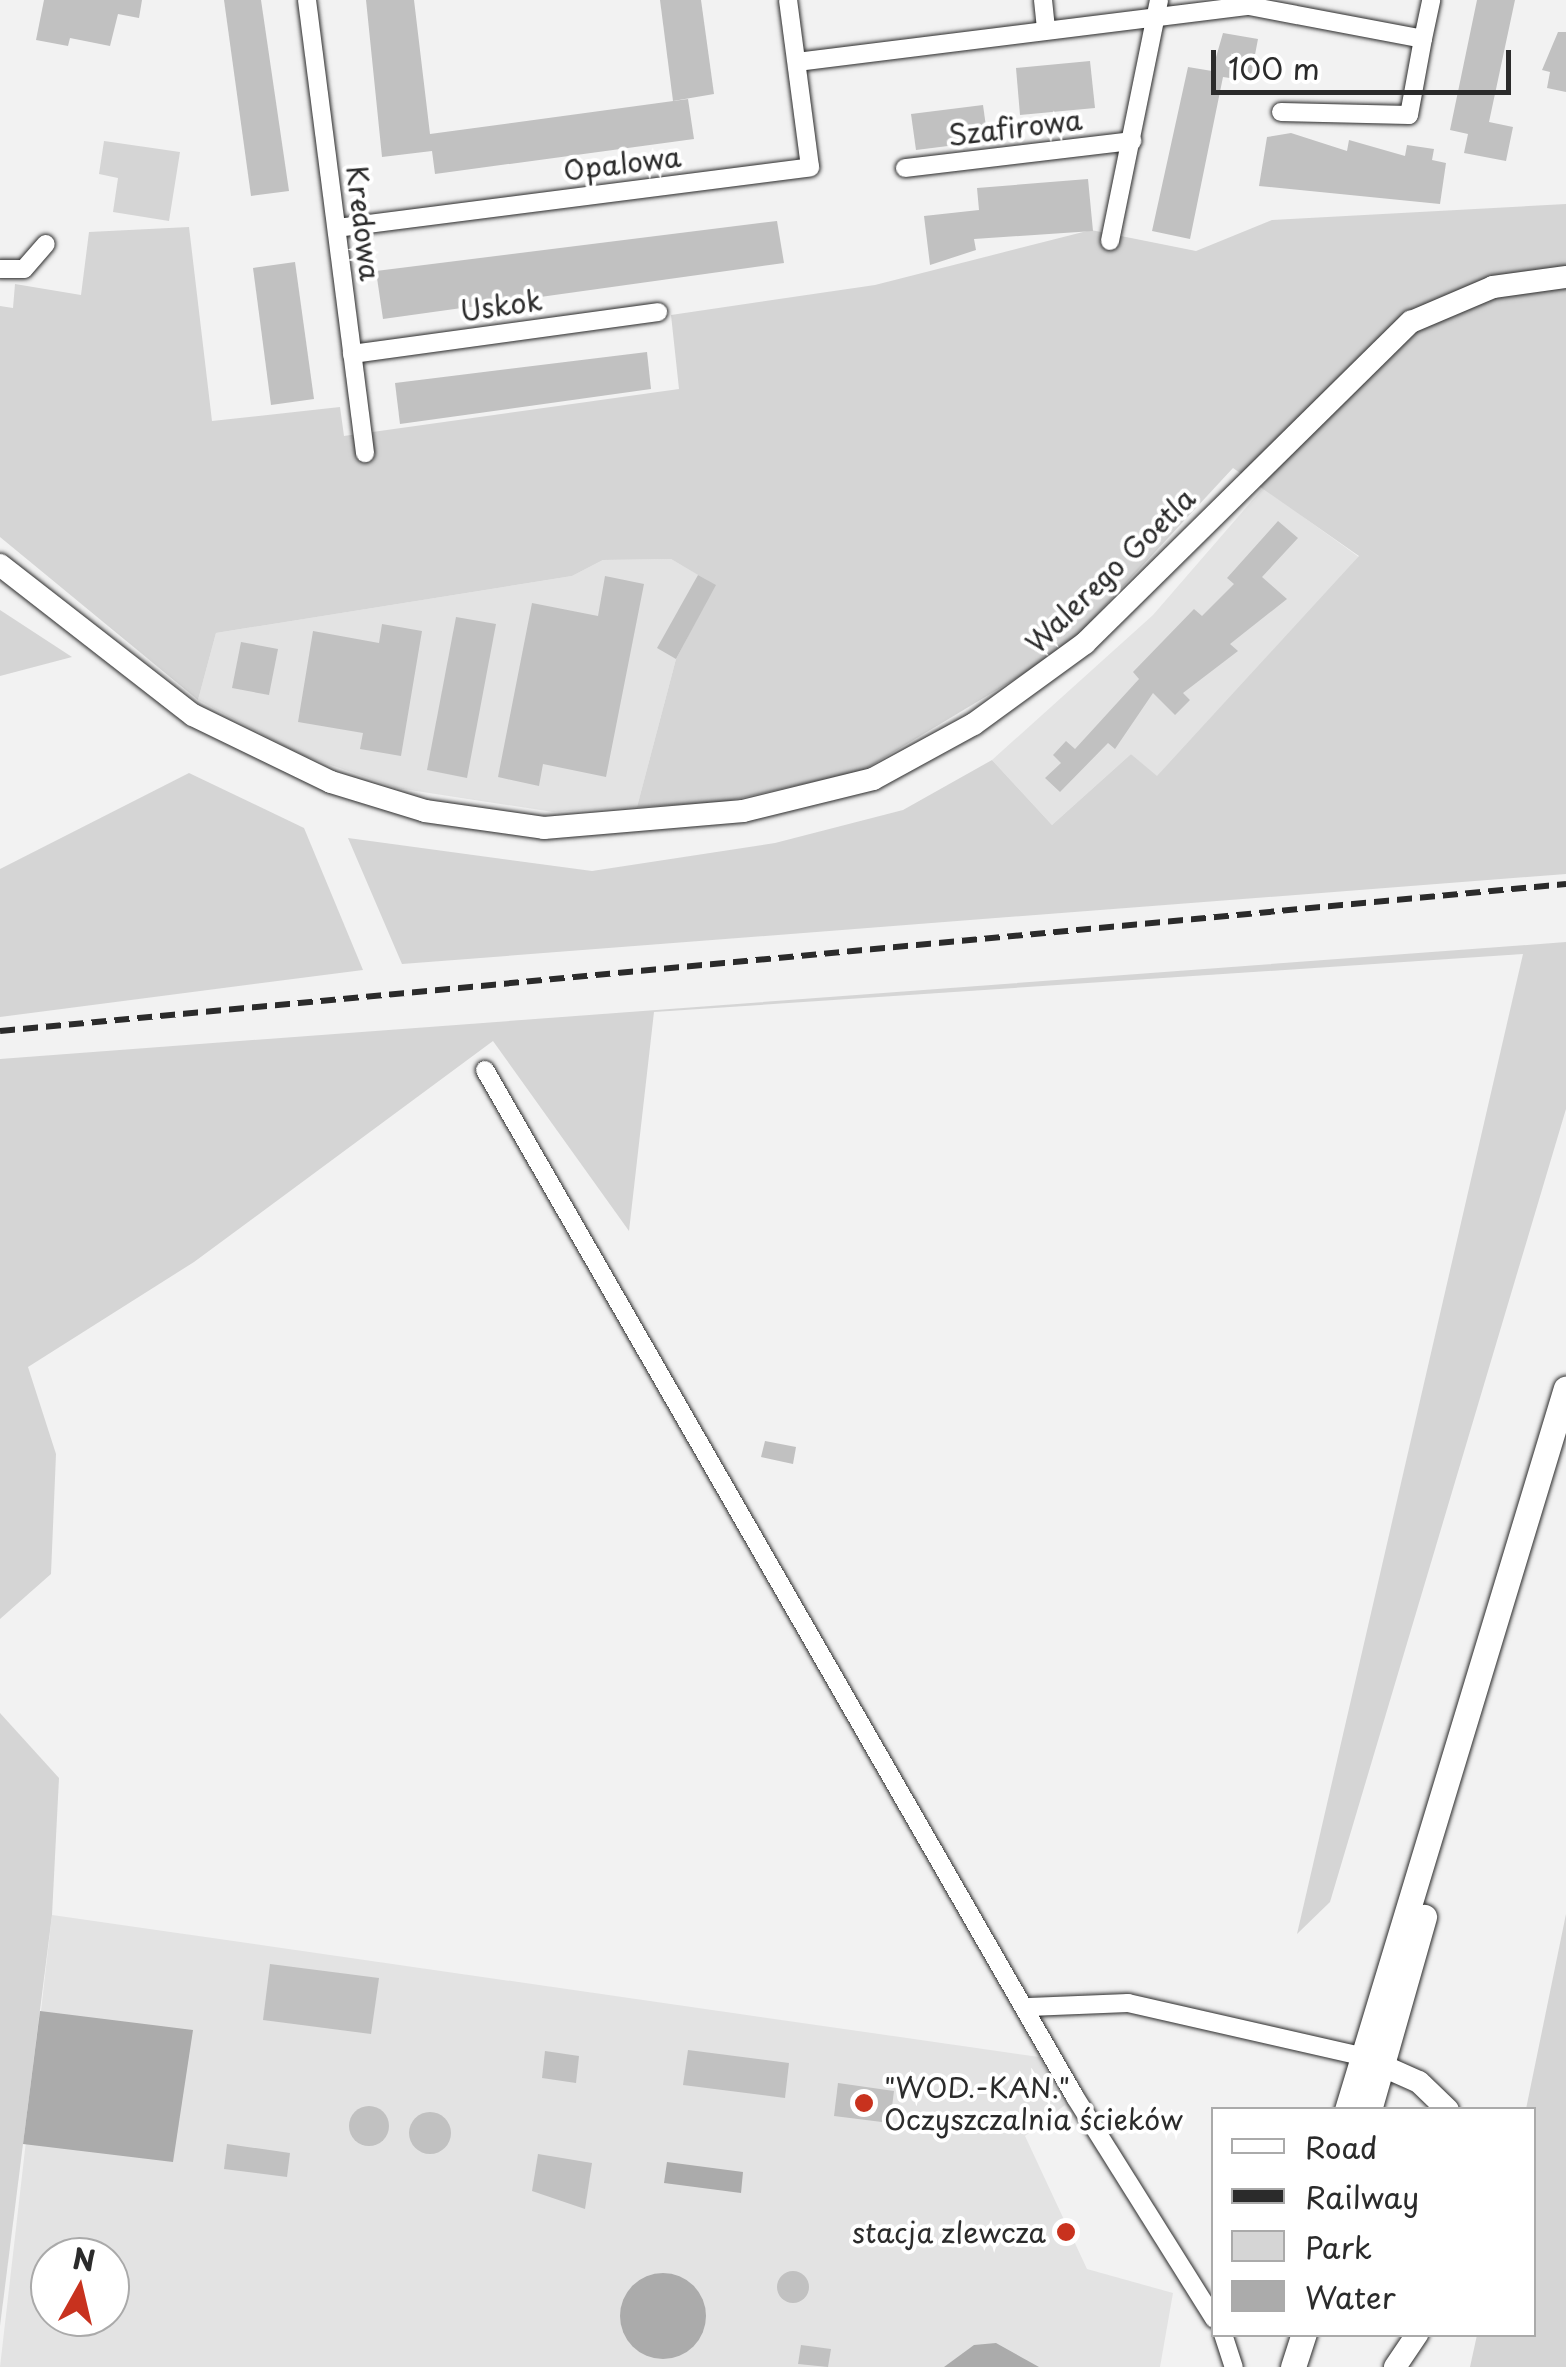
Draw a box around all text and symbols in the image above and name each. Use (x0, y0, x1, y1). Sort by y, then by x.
scale bar (1216, 30, 1516, 92)
text: 100 m (1228, 45, 1320, 90)
street label: Szafirowa (946, 102, 1084, 152)
street label: Opalowa (561, 139, 683, 187)
street label: Kredowa (340, 163, 388, 283)
street label: Uskok (458, 283, 544, 327)
street label: Walerego Goetla (1018, 480, 1202, 660)
place label: "WOD.-KAN." Oczyszczalnia ścieków (884, 2070, 1182, 2136)
marker: "WOD.-KAN." Oczyszczalnia ścieków (853, 2092, 875, 2114)
legend (1211, 2107, 1536, 2337)
text: Road (1305, 2124, 1378, 2169)
text: Railway (1305, 2174, 1419, 2219)
place label: stacja zlewcza (850, 2215, 1046, 2249)
marker: stacja zlewcza (1055, 2221, 1077, 2243)
text: Park (1305, 2224, 1372, 2269)
text: N (70, 2236, 98, 2282)
north arrow (30, 2237, 130, 2337)
text: Water (1305, 2274, 1396, 2319)

